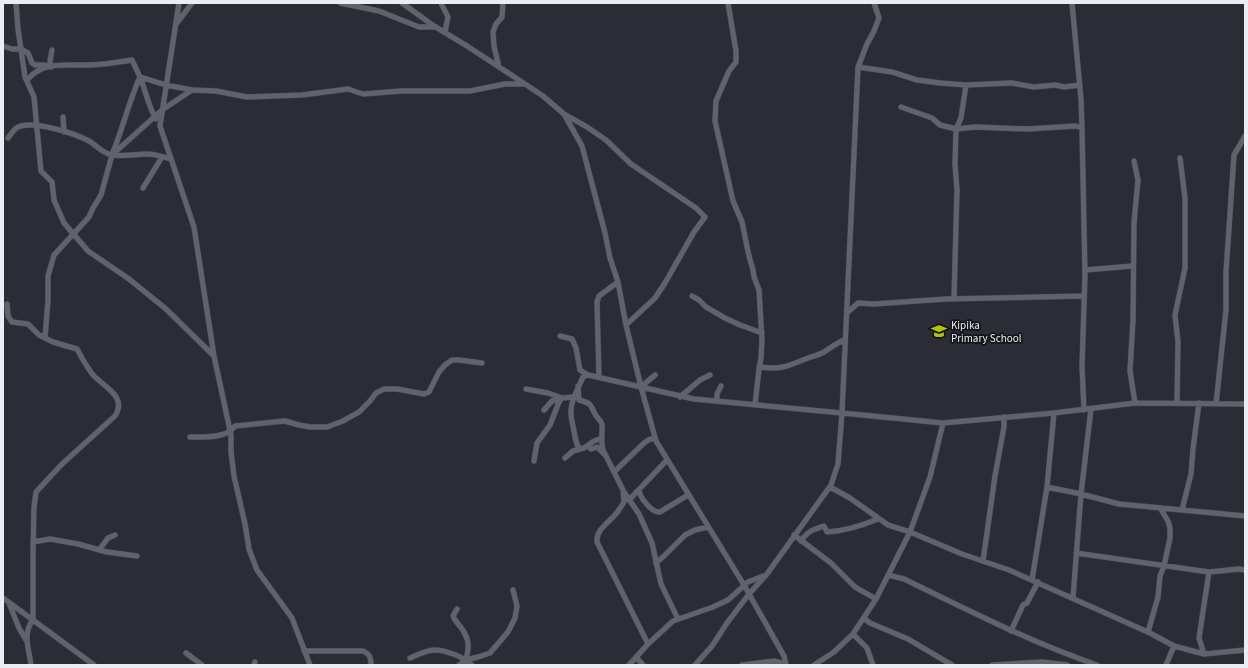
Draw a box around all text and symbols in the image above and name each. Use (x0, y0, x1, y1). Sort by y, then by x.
place label: Kipika Primary School (951, 318, 1022, 346)
school or university icon: Kipika Primary School (930, 322, 948, 340)

